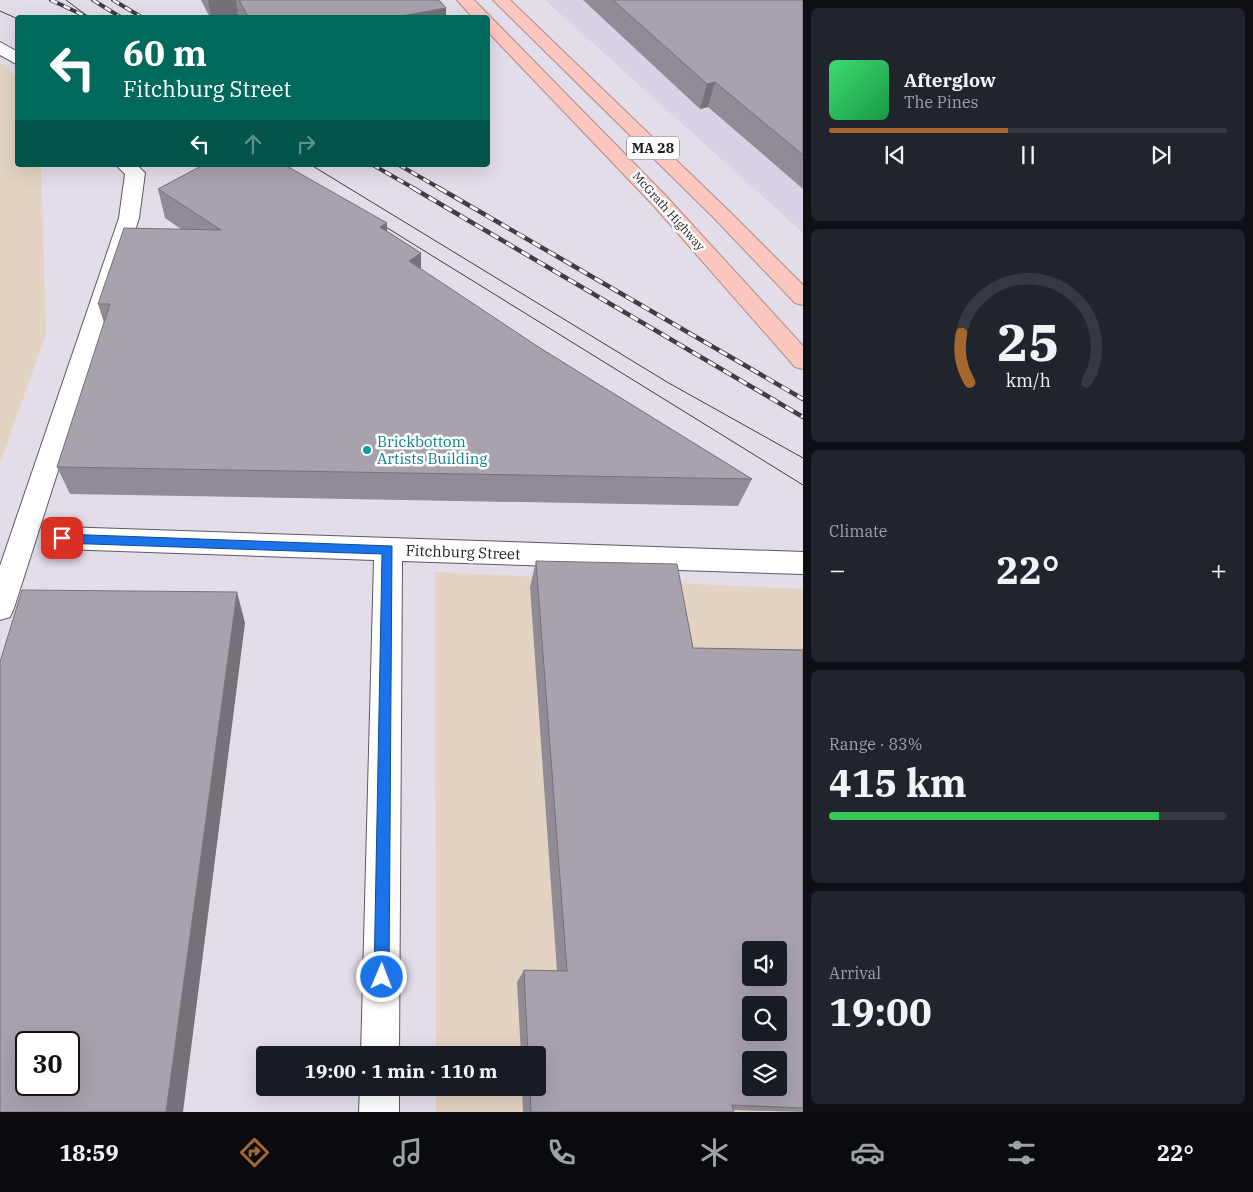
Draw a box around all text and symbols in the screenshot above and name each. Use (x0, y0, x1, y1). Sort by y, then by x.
text: 60 m (123, 30, 207, 76)
icon: left (40, 35, 105, 100)
text: Afterglow (904, 68, 996, 92)
text: Fitchburg Street (123, 74, 291, 103)
text: The Pines (904, 92, 978, 112)
icon: left (186, 130, 214, 158)
icon: ahead (239, 130, 267, 158)
icon: right (292, 130, 320, 158)
road number: MA 28 (627, 136, 679, 160)
icon: previous (881, 141, 909, 169)
icon: pause (1014, 141, 1042, 169)
icon: next (1147, 141, 1175, 169)
street label: McGrath Highway (630, 169, 709, 254)
text: 25 (997, 308, 1059, 375)
text: km/h (1005, 369, 1051, 392)
place label: Brickbottom Artists Building (377, 432, 487, 468)
marker: Brickbottom Artists Building (361, 444, 373, 456)
pin (41, 517, 83, 559)
text: Climate (829, 521, 887, 541)
icon: arrive (48, 524, 76, 552)
street label: Fitchburg Street (405, 541, 521, 563)
text: 22° (996, 545, 1060, 594)
text: − (829, 551, 846, 588)
text: + (1210, 551, 1227, 588)
text: Range · 83% (829, 734, 922, 754)
text: 415 km (829, 758, 967, 807)
map controls (742, 941, 787, 1096)
button: sound (742, 941, 787, 986)
position arrow (355, 950, 407, 1002)
text: Arrival (829, 963, 881, 983)
text: 19:00 (829, 987, 932, 1036)
button: search (742, 996, 787, 1041)
speed limit sign: 30 (15, 1031, 80, 1096)
button: layers (742, 1051, 787, 1096)
text: 19:00 · 1 min · 110 m (305, 1059, 497, 1083)
icon: directions (237, 1135, 272, 1170)
icon: music (390, 1135, 425, 1170)
icon: phone (544, 1135, 579, 1170)
icon: climate (697, 1135, 732, 1170)
icon: car (850, 1135, 885, 1170)
icon: filters (1004, 1135, 1039, 1170)
text: 18:59 (59, 1138, 119, 1167)
text: 22° (1157, 1138, 1194, 1167)

